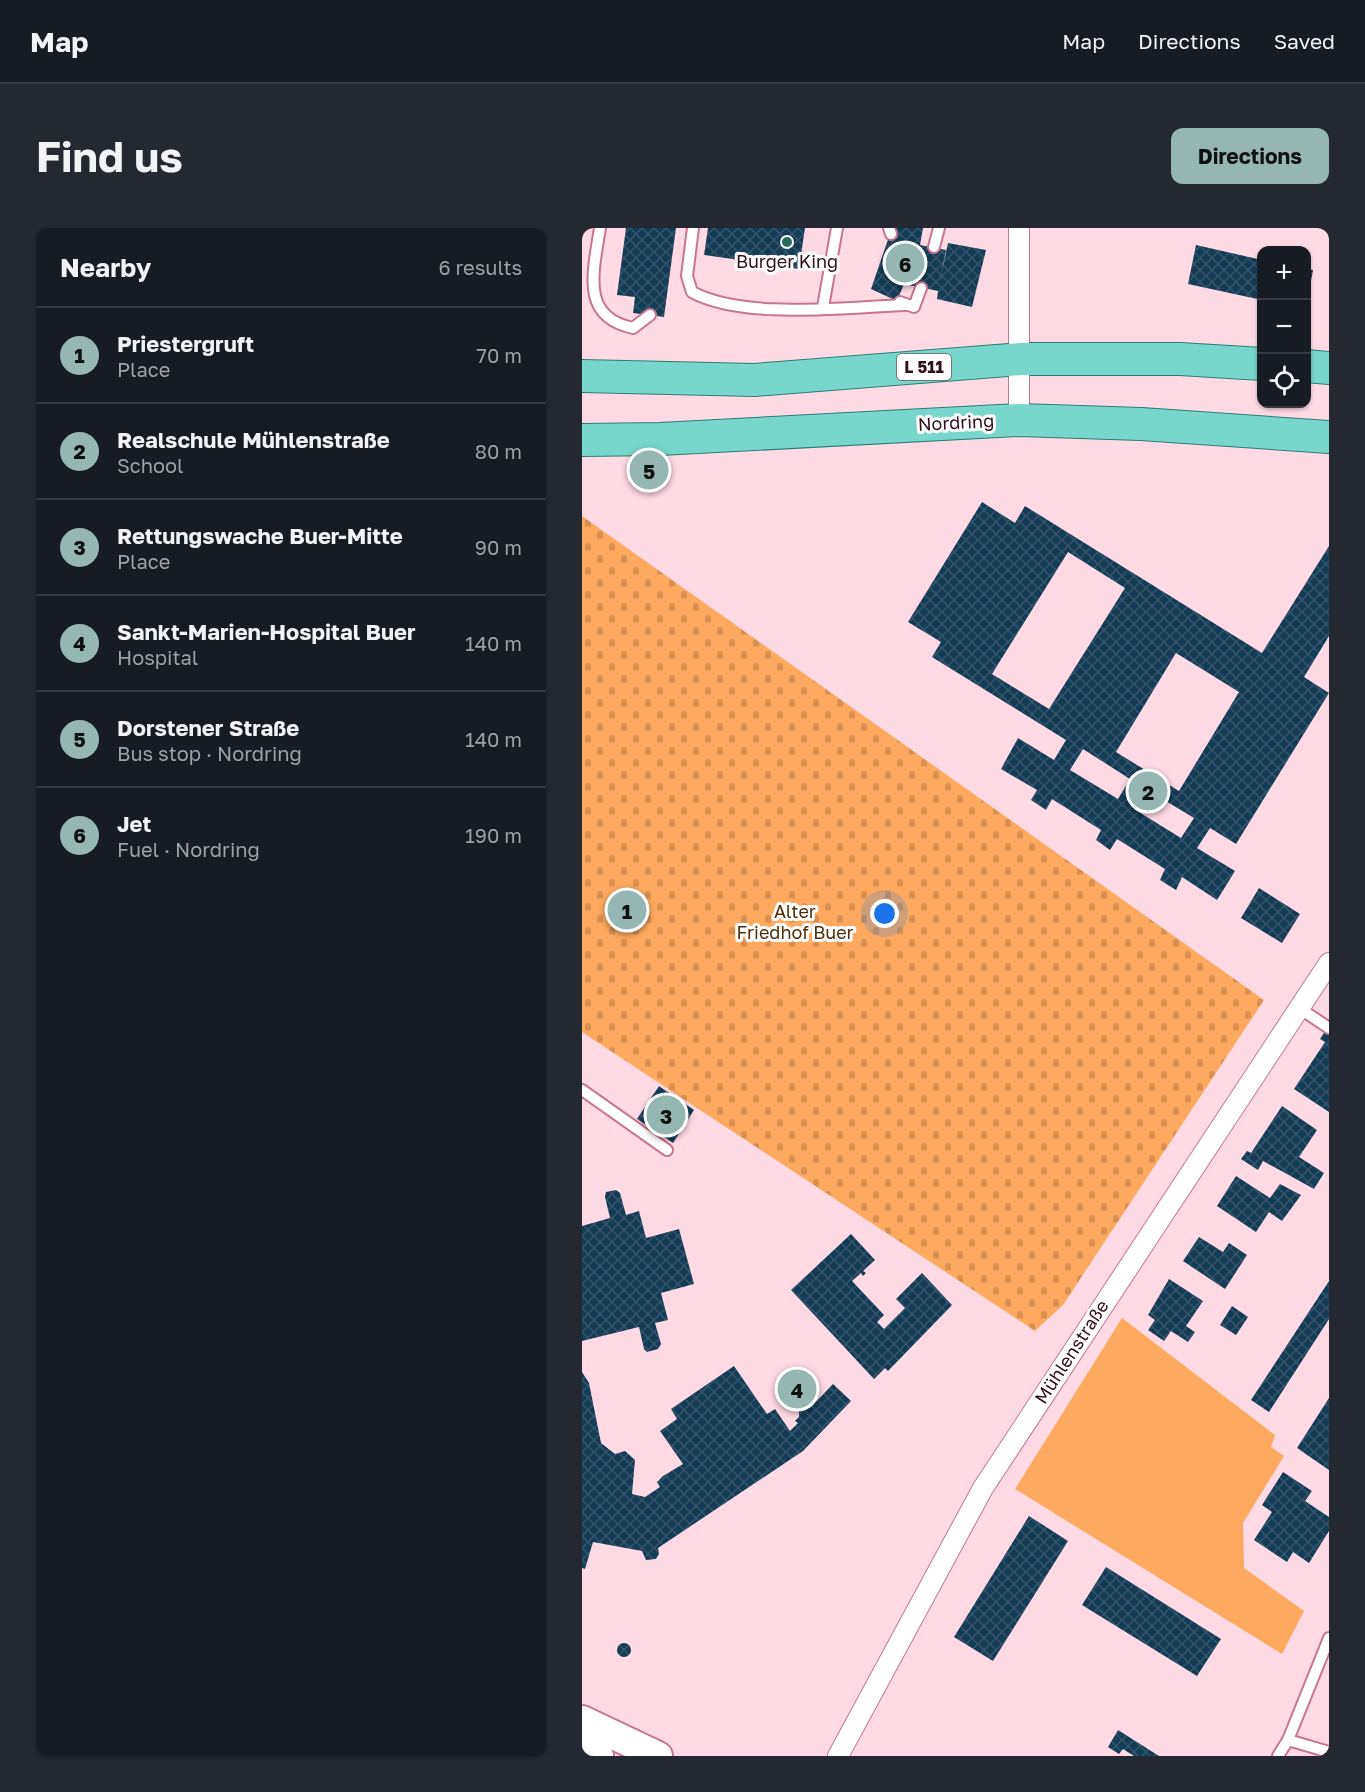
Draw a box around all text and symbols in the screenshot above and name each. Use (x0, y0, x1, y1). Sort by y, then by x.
text: Map (30, 25, 88, 58)
text: Map (1062, 28, 1105, 54)
text: Directions (1138, 28, 1241, 54)
text: Saved (1274, 28, 1335, 54)
button: Directions (1171, 128, 1329, 184)
text: Find us (36, 131, 183, 181)
marker: Burger King (780, 235, 794, 249)
pin: 6 (886, 240, 924, 285)
map controls (1257, 246, 1311, 408)
button: + (1257, 246, 1311, 300)
place label: Burger King (736, 250, 838, 272)
text: Nearby (60, 252, 151, 283)
text: 6 results (438, 255, 522, 279)
button: − (1257, 300, 1311, 354)
text: Priestergruft (117, 330, 254, 357)
text: 1 (74, 343, 85, 367)
text: 70 m (476, 343, 522, 367)
road number: L 511 (897, 354, 951, 380)
button: locate (1257, 354, 1311, 408)
text: Place (117, 357, 170, 381)
street label: Nordring (917, 409, 995, 435)
text: Realschule Mühlenstraße (117, 426, 390, 453)
text: 2 (73, 439, 86, 463)
text: 80 m (475, 439, 522, 463)
pin: 5 (630, 448, 668, 492)
text: School (117, 453, 183, 477)
text: Rettungswache Buer-Mitte (117, 522, 403, 549)
text: 3 (73, 535, 86, 559)
text: 90 m (475, 535, 522, 559)
text: Place (117, 549, 170, 573)
text: Sankt-Marien-Hospital Buer (117, 618, 416, 645)
text: 4 (73, 631, 86, 655)
text: 140 m (465, 631, 522, 655)
text: Hospital (117, 645, 198, 669)
text: Dorstener Straße (117, 714, 299, 741)
text: 5 (73, 727, 86, 751)
text: 140 m (465, 727, 522, 751)
text: Bus stop · Nordring (117, 741, 302, 765)
pin: 2 (1128, 768, 1168, 814)
text: Jet (117, 810, 151, 837)
text: 6 (73, 823, 86, 847)
text: 190 m (465, 823, 522, 847)
text: Fuel · Nordring (117, 837, 260, 861)
pin: 1 (608, 888, 646, 932)
your location (870, 899, 899, 928)
park label: Alter Friedhof Buer (736, 900, 854, 943)
pin: 3 (646, 1092, 686, 1138)
street label: Mühlenstraße (1029, 1295, 1113, 1407)
pin: 4 (778, 1366, 816, 1412)

